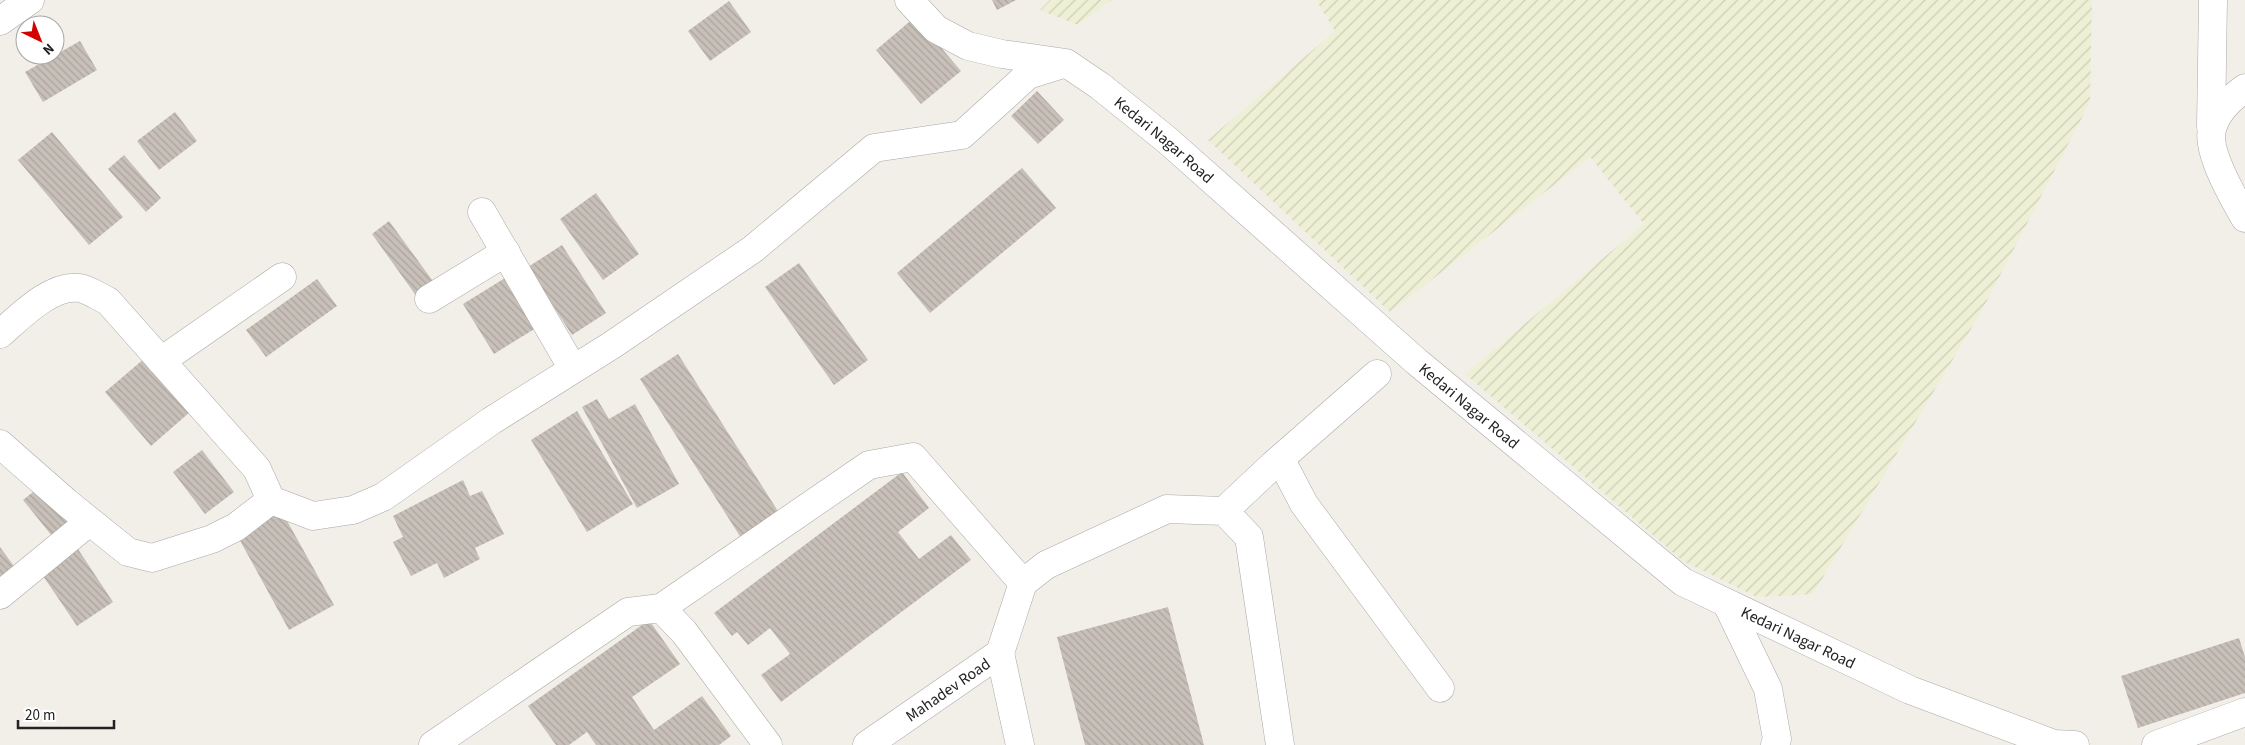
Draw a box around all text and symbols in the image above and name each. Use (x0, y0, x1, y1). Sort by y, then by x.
north arrow (15, 15, 65, 65)
text: N (38, 38, 58, 59)
street label: Kedari Nagar Road (1109, 92, 1218, 189)
street label: Kedari Nagar Road (1414, 358, 1524, 454)
street label: Kedari Nagar Road (1737, 601, 1859, 674)
street label: Mahadev Road (901, 653, 995, 727)
scale bar (18, 698, 114, 730)
text: 20 m (25, 705, 55, 726)

